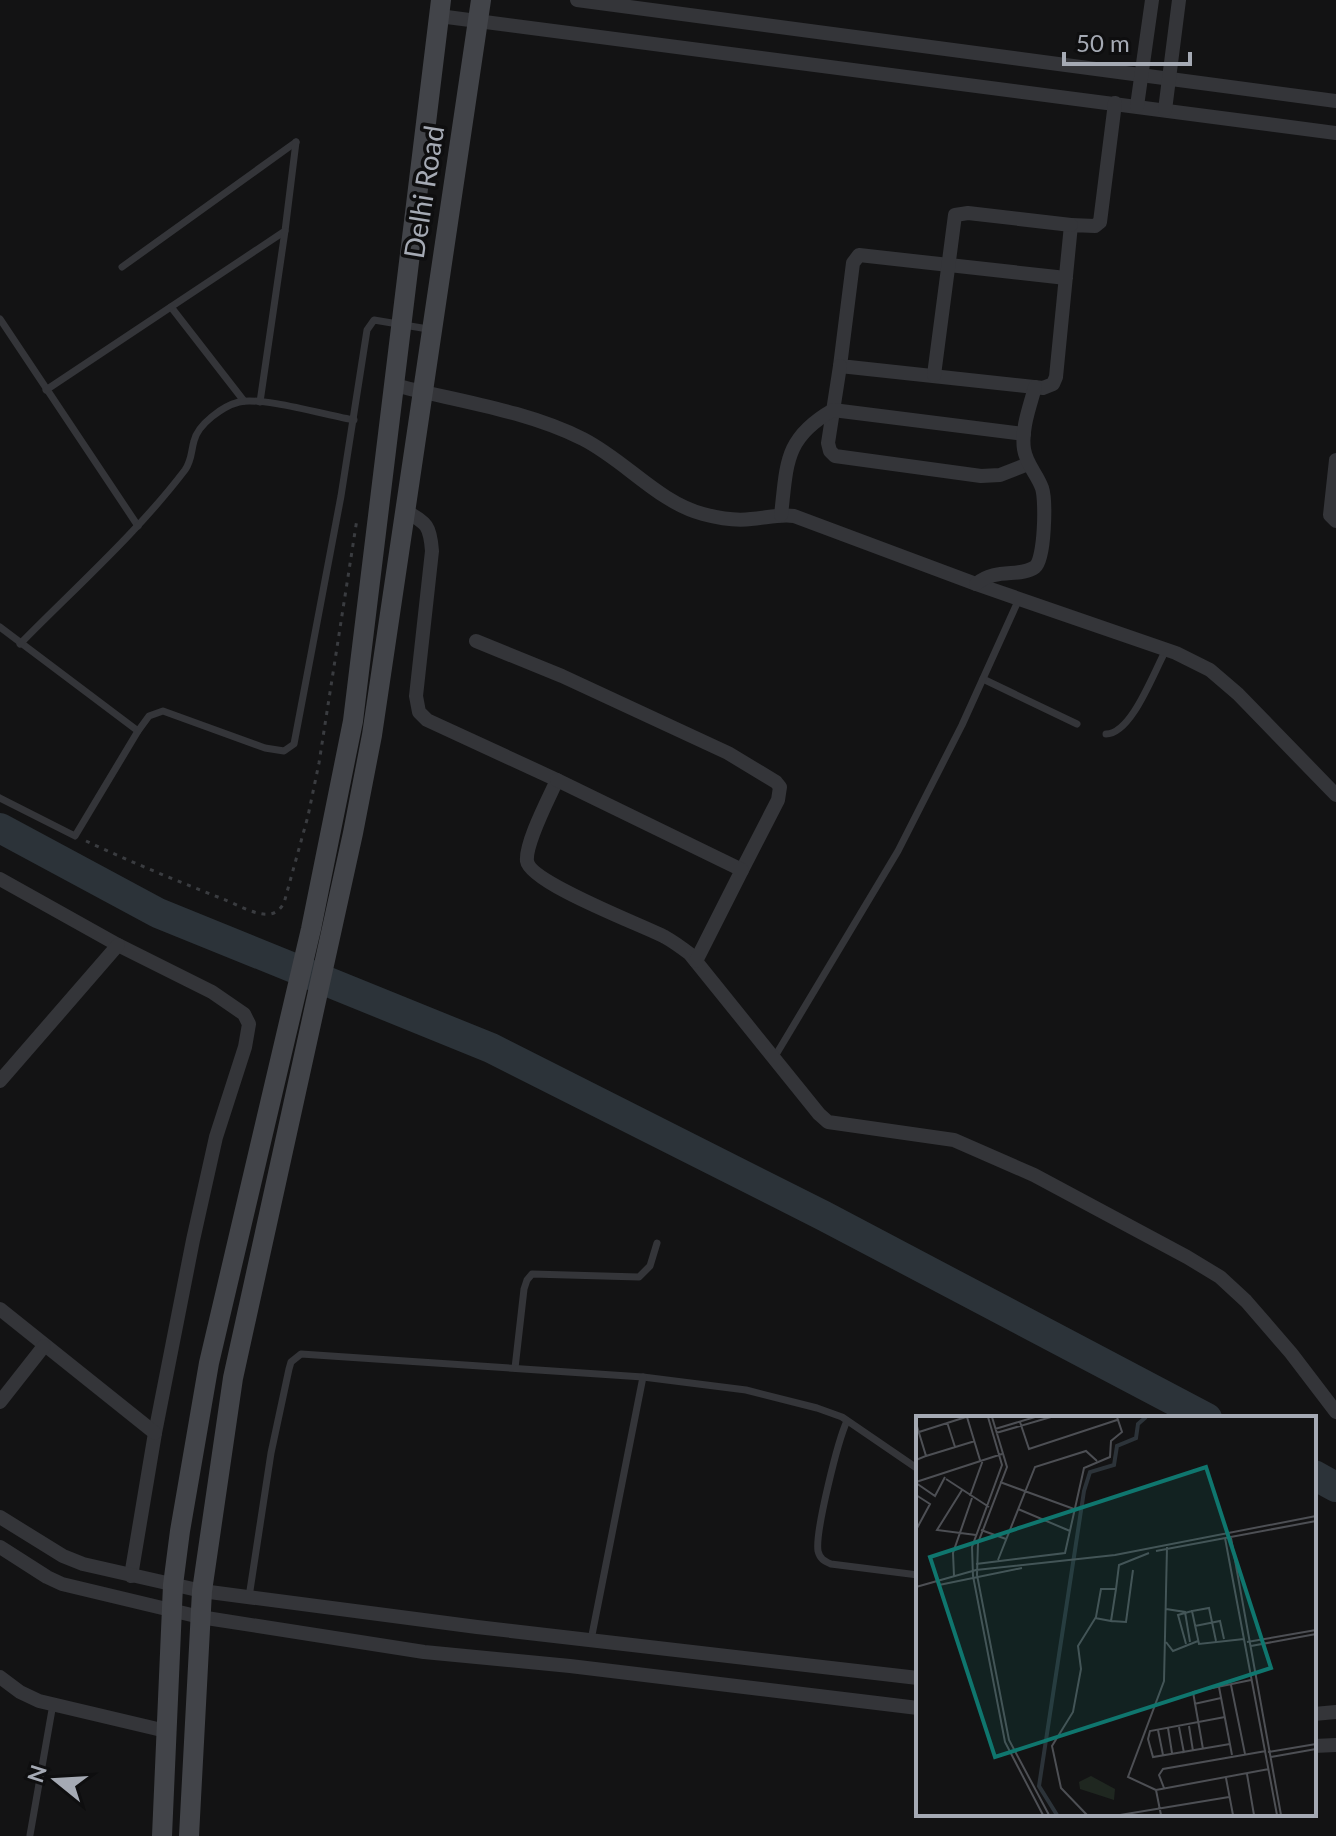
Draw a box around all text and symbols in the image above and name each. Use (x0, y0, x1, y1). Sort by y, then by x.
scale bar (1064, 16, 1190, 66)
text: 50 m (1076, 28, 1130, 57)
street label: Delhi Road (396, 123, 450, 261)
inset map (916, 1416, 1316, 1816)
north arrow (16, 1740, 96, 1820)
text: N (21, 1761, 52, 1786)

